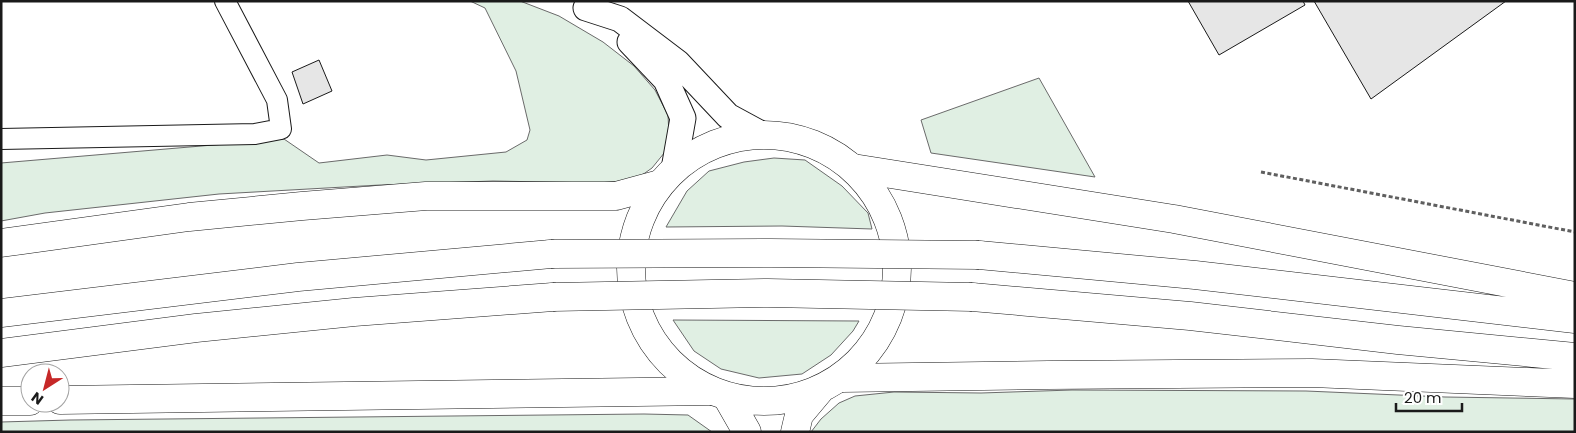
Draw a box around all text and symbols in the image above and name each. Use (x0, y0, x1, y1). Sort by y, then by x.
north arrow (20, 363, 70, 413)
scale bar (1396, 380, 1462, 412)
text: N (27, 387, 47, 410)
text: 20 m (1404, 387, 1442, 408)

